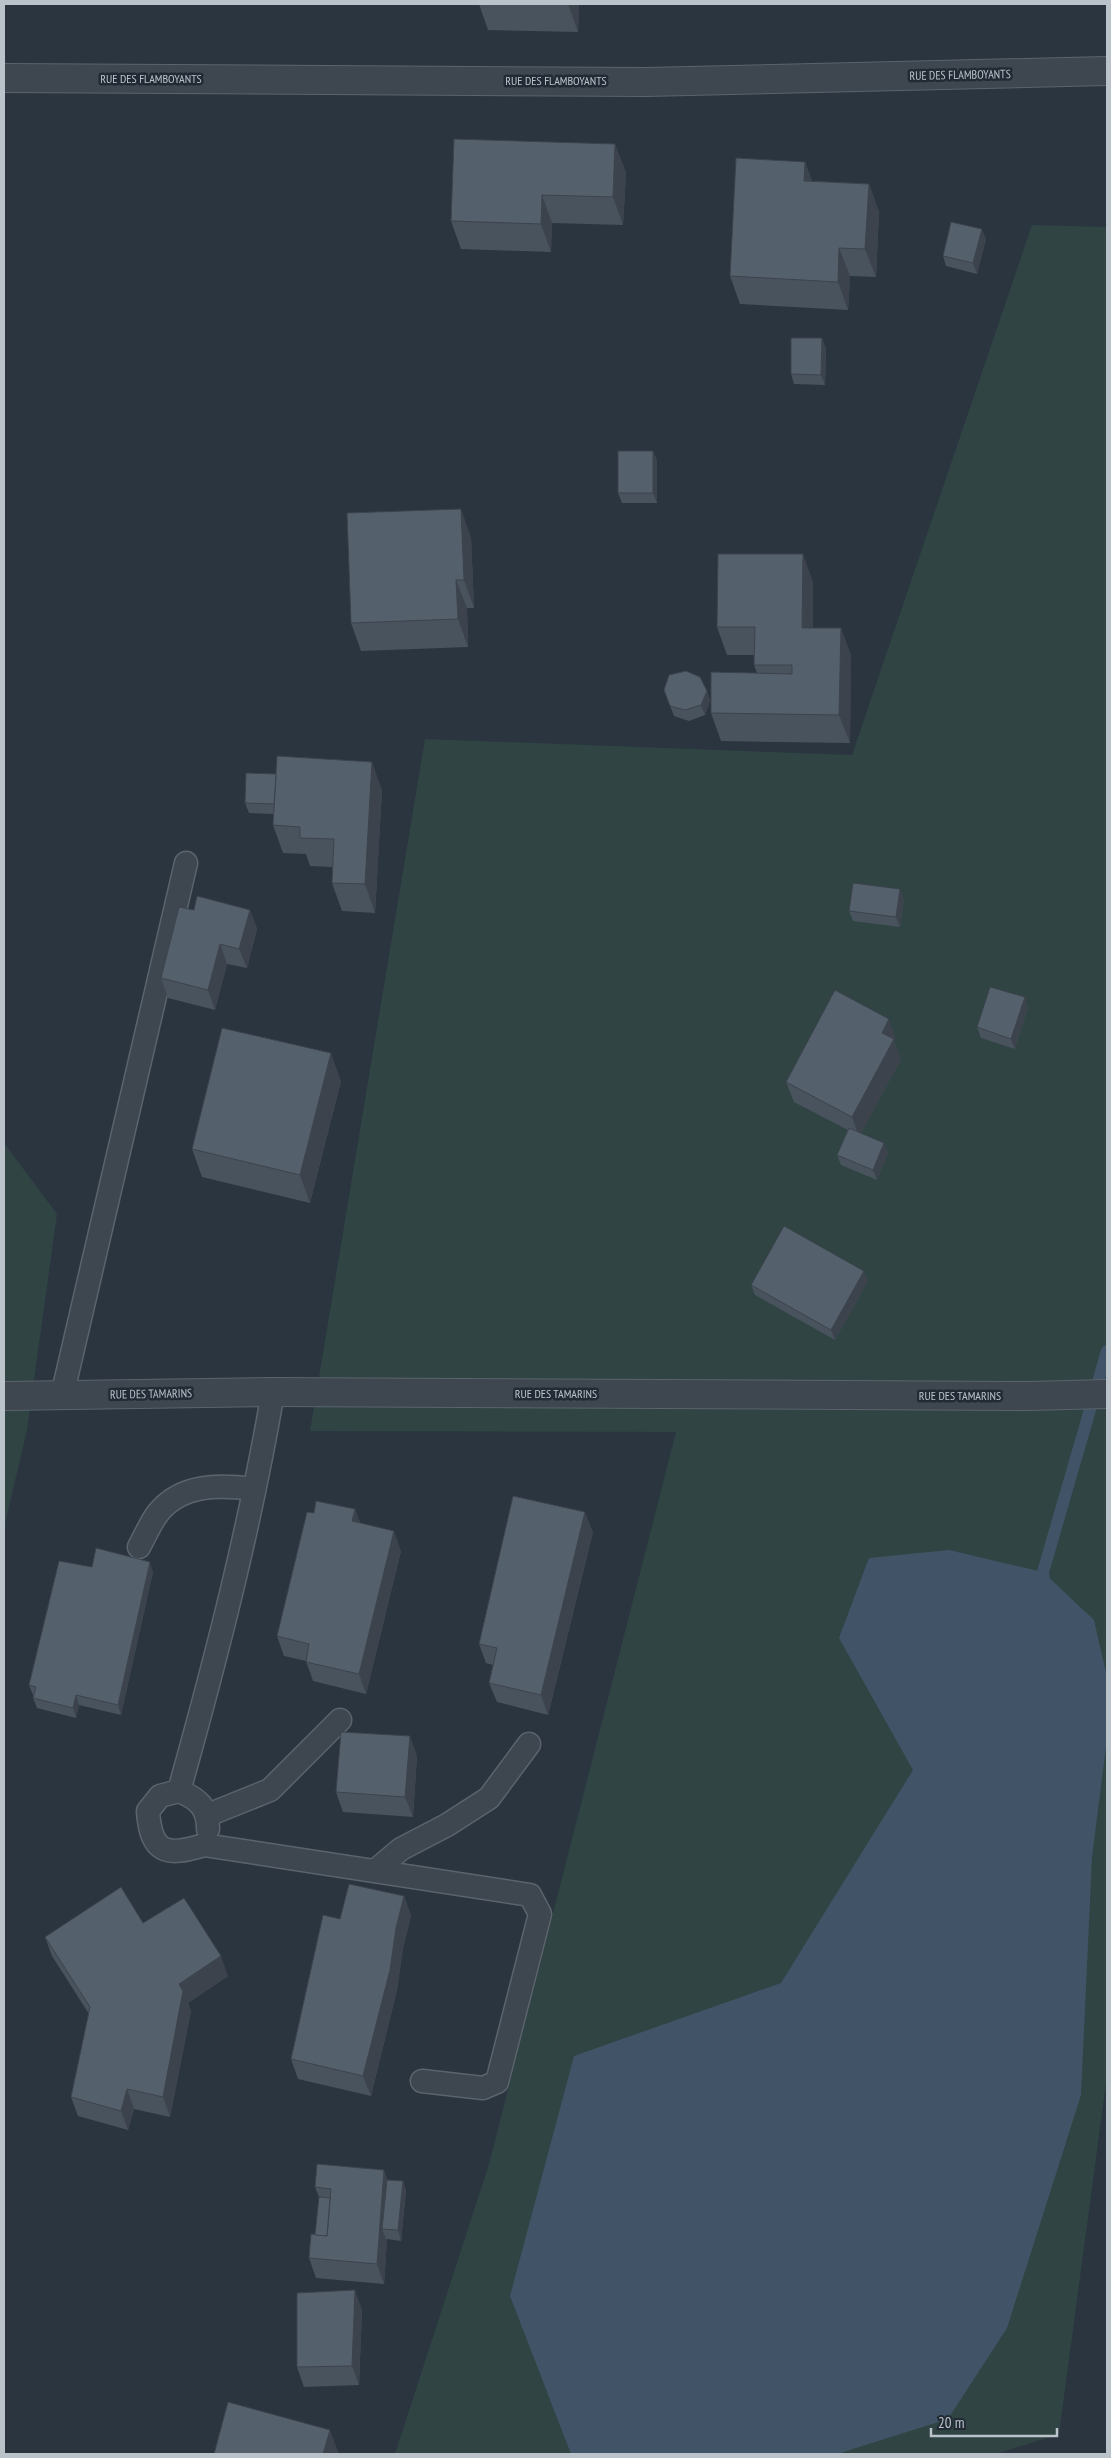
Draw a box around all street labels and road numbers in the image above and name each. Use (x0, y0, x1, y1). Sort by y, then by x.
street label: RUE DES FLAMBOYANTS (909, 66, 1011, 83)
street label: RUE DES FLAMBOYANTS (100, 71, 202, 86)
street label: RUE DES FLAMBOYANTS (505, 73, 607, 88)
street label: RUE DES TAMARINS (110, 1385, 192, 1402)
street label: RUE DES TAMARINS (515, 1386, 597, 1401)
street label: RUE DES TAMARINS (919, 1388, 1001, 1403)

